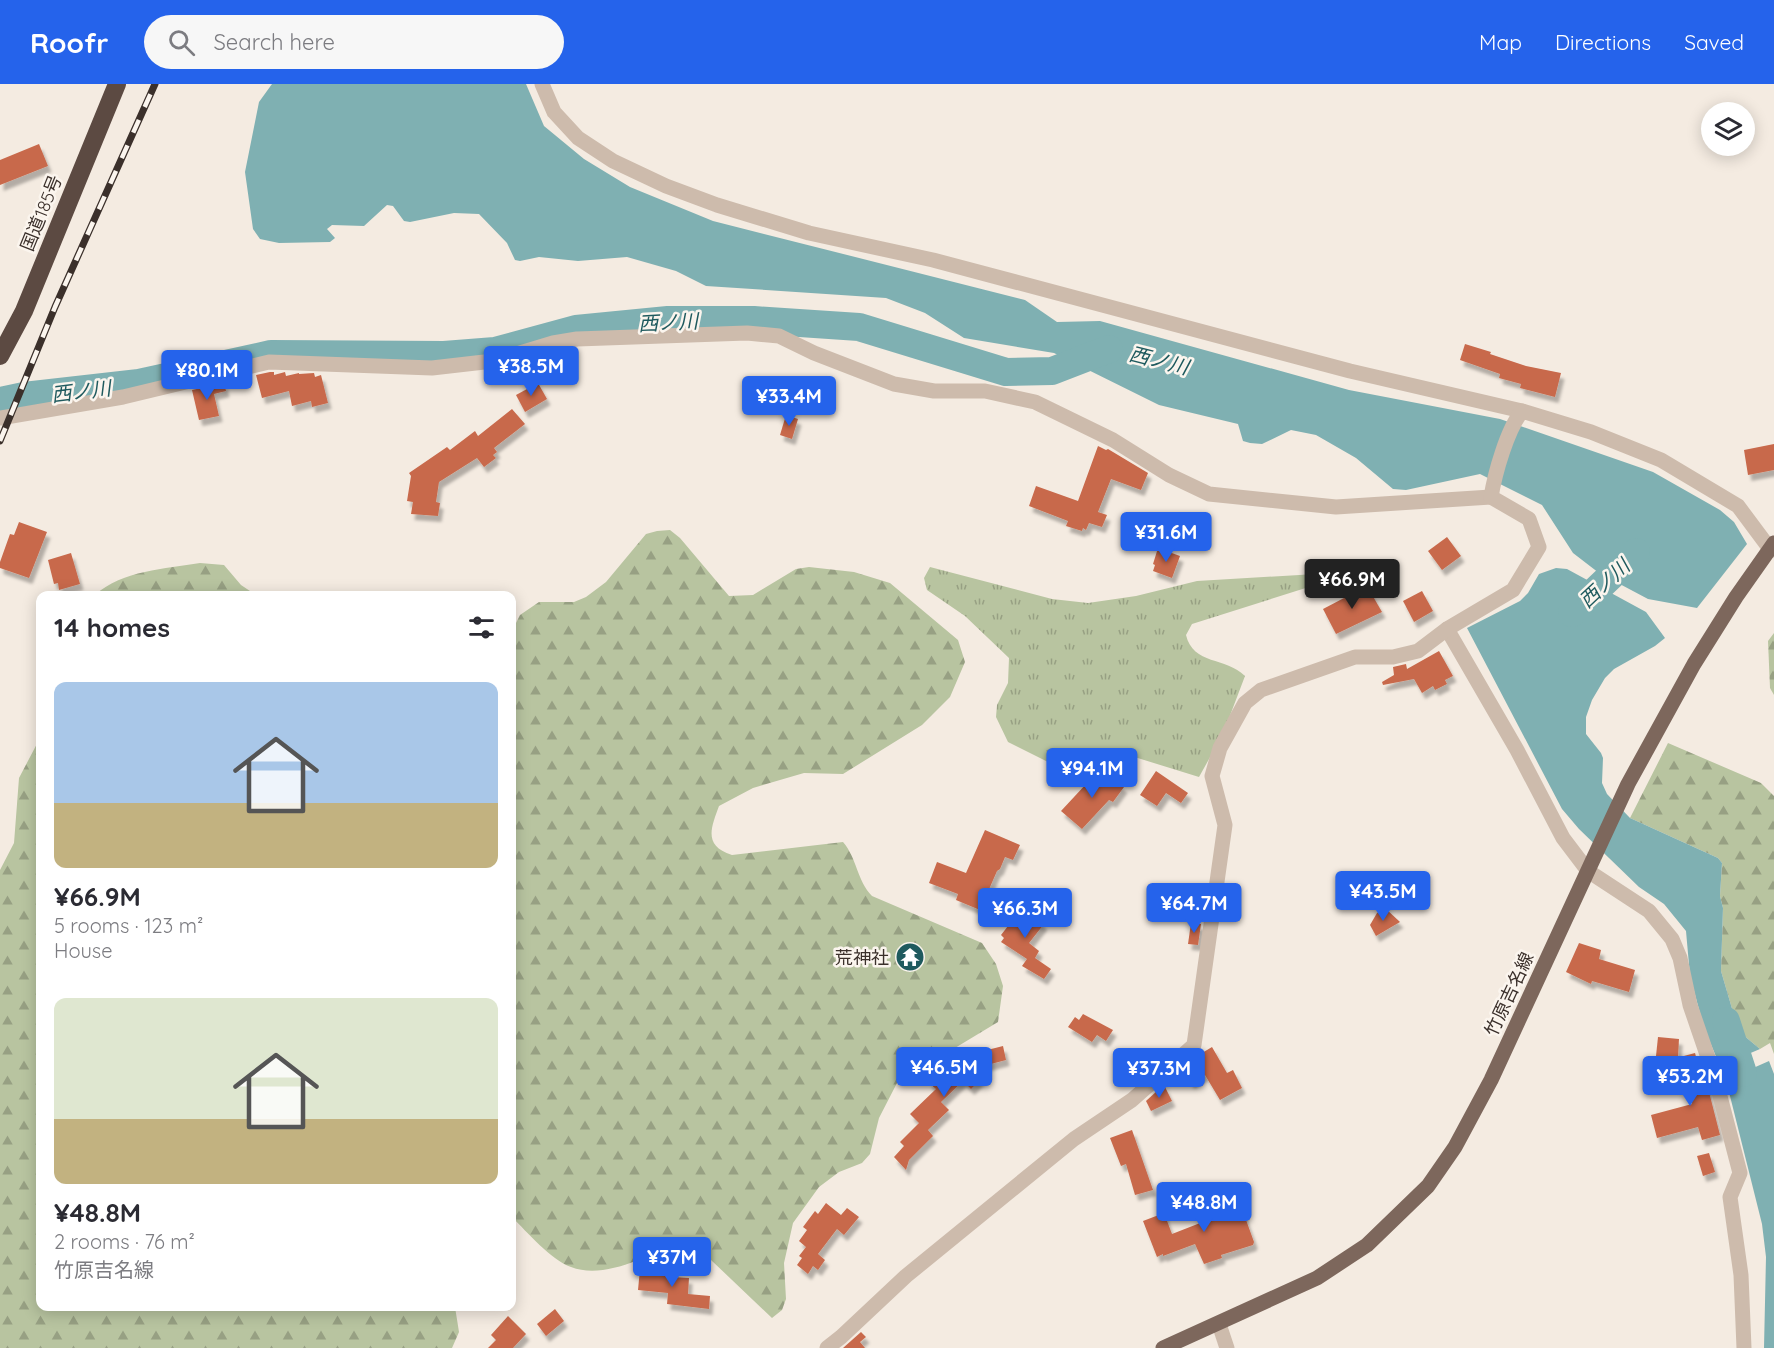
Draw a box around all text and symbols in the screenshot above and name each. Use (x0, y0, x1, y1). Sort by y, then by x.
search box (144, 15, 564, 69)
text: Roofr (30, 25, 108, 60)
icon: search (165, 26, 198, 59)
text: Search here (213, 28, 335, 56)
text: Map (1479, 29, 1522, 55)
text: Directions (1555, 29, 1651, 55)
text: Saved (1684, 29, 1744, 55)
map controls (1701, 102, 1755, 156)
button: layers (1701, 102, 1755, 156)
street label: 国道185号 (15, 172, 67, 254)
water label: 西ノ川 (637, 308, 701, 336)
water label: 西ノ川 (1127, 341, 1193, 380)
pin: ¥38.5M (482, 346, 580, 397)
pin: ¥80.1M (158, 350, 256, 401)
text: ¥38.5M (498, 353, 564, 378)
text: ¥80.1M (175, 357, 239, 382)
water label: 西ノ川 (50, 375, 114, 407)
pin: ¥33.4M (740, 376, 838, 427)
text: ¥33.4M (756, 383, 822, 408)
pin: ¥31.6M (1117, 512, 1215, 563)
text: ¥31.6M (1135, 519, 1197, 544)
water label: 西ノ川 (1574, 552, 1636, 613)
pin: ¥66.9M (1303, 559, 1401, 610)
text: ¥66.9M (1319, 566, 1385, 591)
text: 14 homes (54, 611, 170, 644)
icon: filters (465, 611, 498, 644)
icon: home (222, 721, 330, 829)
pin: ¥94.1M (1043, 748, 1141, 799)
text: ¥94.1M (1060, 755, 1124, 780)
pin: ¥43.5M (1334, 871, 1432, 922)
text: ¥43.5M (1349, 878, 1417, 903)
text: ¥66.9M (54, 880, 141, 913)
pin: ¥64.7M (1145, 883, 1243, 934)
pin: ¥66.3M (976, 888, 1074, 939)
text: ¥64.7M (1160, 890, 1228, 915)
text: ¥66.3M (992, 895, 1058, 920)
text: 5 rooms · 123 m² (54, 913, 203, 938)
text: House (54, 938, 113, 963)
temple icon: 荒神社 (894, 941, 926, 973)
place label: 荒神社 (835, 946, 889, 969)
street label: 竹原吉名線 (1480, 948, 1538, 1040)
icon: home (222, 1037, 330, 1145)
pin: ¥46.5M (895, 1047, 993, 1098)
pin: ¥37.3M (1110, 1048, 1208, 1099)
text: ¥46.5M (910, 1054, 978, 1079)
text: ¥37.3M (1127, 1055, 1191, 1080)
pin: ¥53.2M (1641, 1056, 1739, 1107)
text: ¥53.2M (1657, 1063, 1723, 1088)
pin: ¥48.8M (1155, 1182, 1253, 1233)
text: ¥48.8M (1171, 1189, 1237, 1214)
text: ¥48.8M (54, 1196, 141, 1229)
text: 2 rooms · 76 m² (54, 1229, 195, 1254)
pin: ¥37M (636, 1237, 708, 1288)
text: ¥37M (647, 1244, 697, 1269)
text: 竹原吉名線 (54, 1257, 154, 1282)

